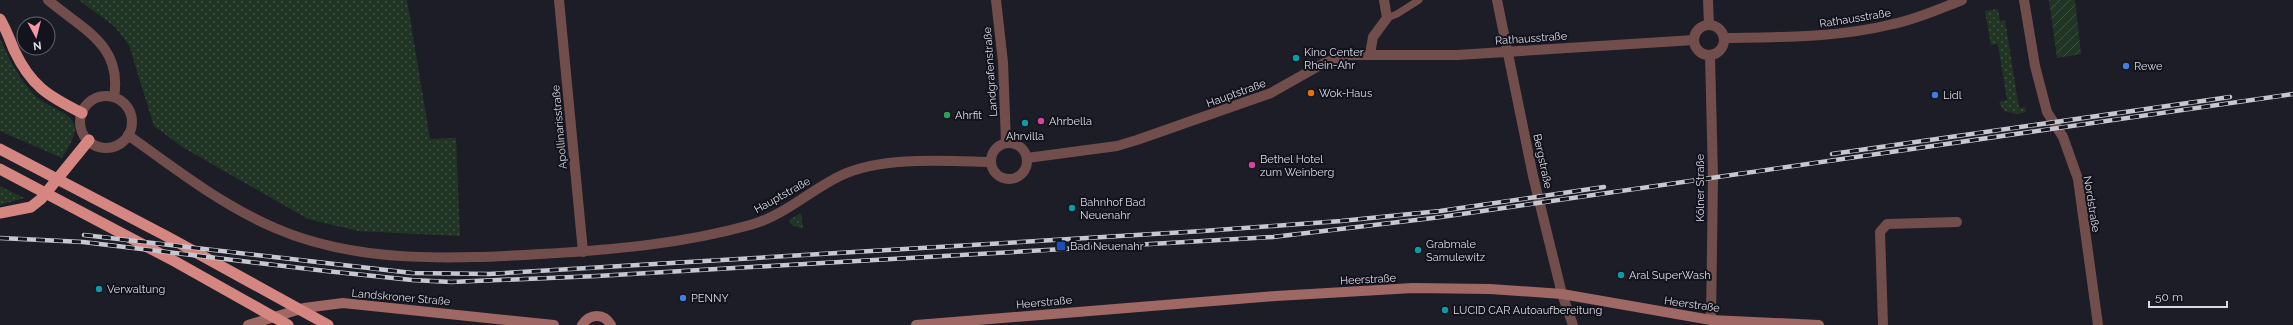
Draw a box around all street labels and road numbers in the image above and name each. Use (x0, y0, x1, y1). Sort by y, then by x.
street label: Rathausstraße (1818, 6, 1892, 31)
street label: Landgrafenstraße (981, 26, 1000, 117)
street label: Rathausstraße (1494, 29, 1568, 48)
street label: Hauptstraße (1205, 77, 1268, 110)
street label: Apollinarisstraße (549, 84, 570, 170)
street label: Bergstraße (1530, 133, 1555, 190)
street label: Kölner Straße (1694, 153, 1707, 222)
street label: Hauptstraße (752, 174, 813, 216)
street label: Nordstraße (2081, 175, 2102, 234)
street label: Heerstraße (1340, 272, 1397, 287)
street label: Landskroner Straße (351, 287, 451, 308)
street label: Heerstraße (1016, 294, 1073, 311)
street label: Heerstraße (1663, 294, 1721, 315)

